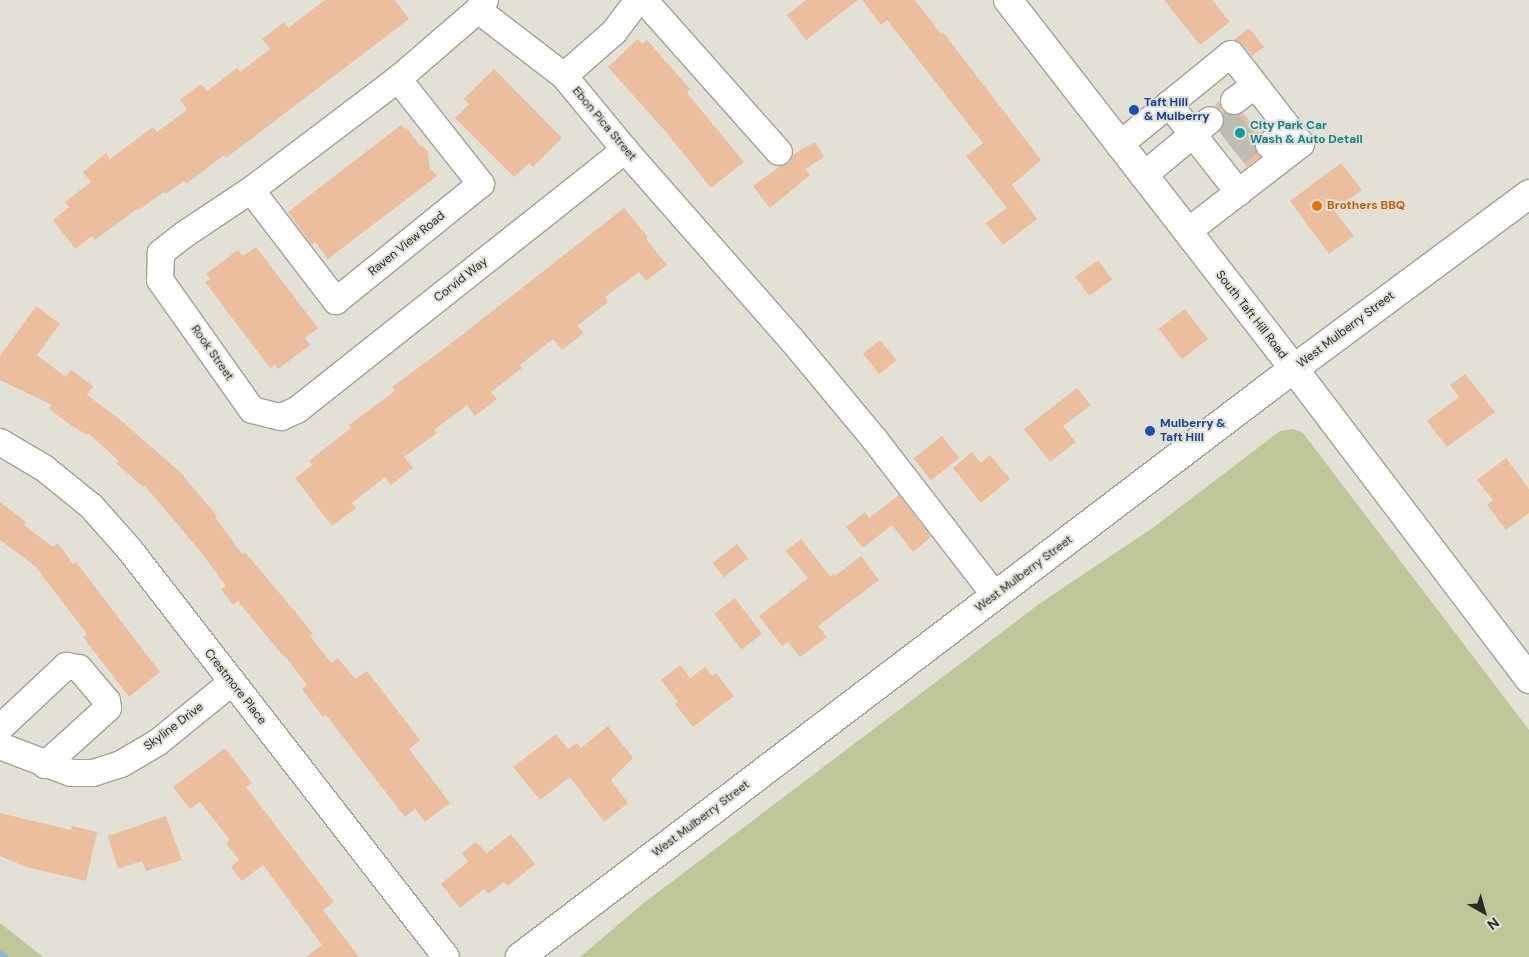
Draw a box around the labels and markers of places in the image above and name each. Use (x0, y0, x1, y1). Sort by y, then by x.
place label: Taft Hill & Mulberry (1144, 96, 1210, 124)
marker: Taft Hill & Mulberry (1128, 104, 1140, 116)
place label: City Park Car Wash & Auto Detail (1250, 119, 1363, 147)
marker: City Park Car Wash & Auto Detail (1234, 127, 1246, 139)
place label: Brothers BBQ (1327, 199, 1405, 213)
marker: Brothers BBQ (1311, 200, 1323, 212)
place label: Mulberry & Taft Hill (1160, 417, 1226, 445)
marker: Mulberry & Taft Hill (1144, 425, 1156, 437)

